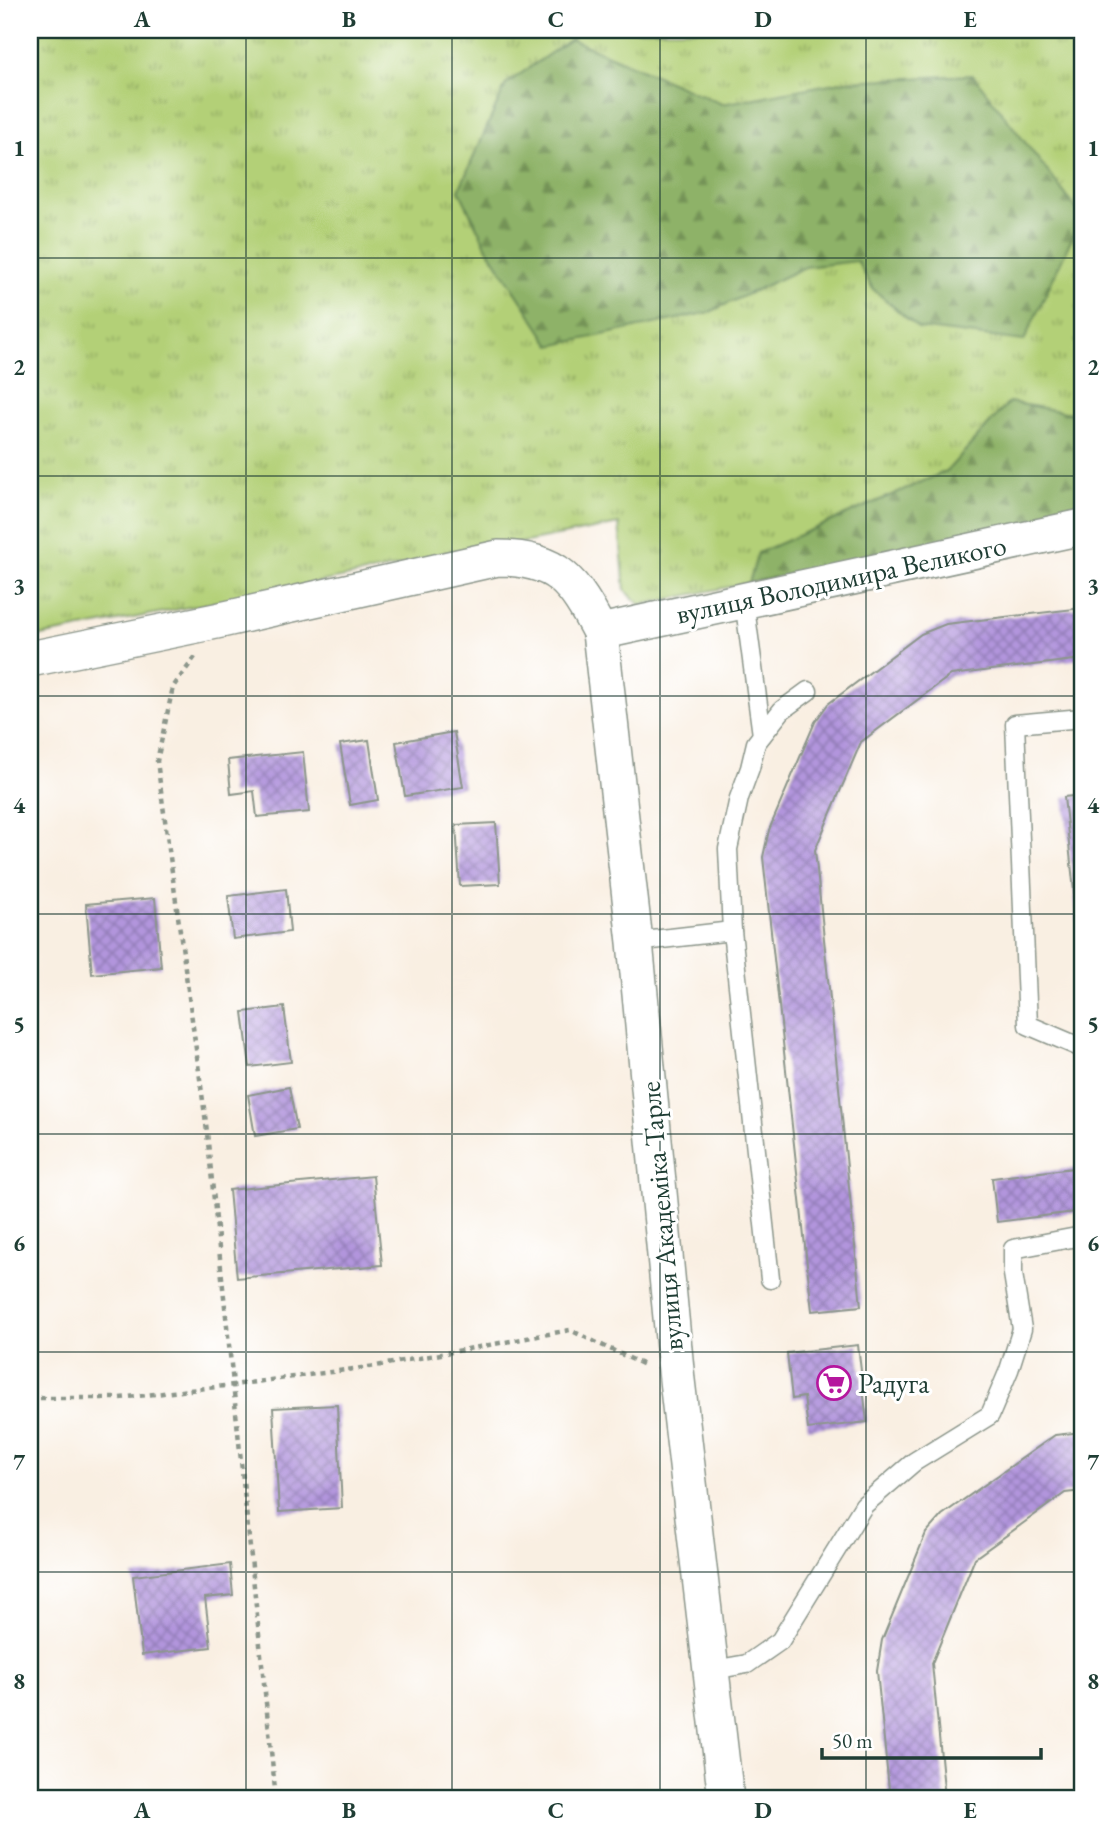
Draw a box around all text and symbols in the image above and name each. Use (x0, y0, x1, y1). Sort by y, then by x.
text: A (133, 4, 151, 34)
text: B (342, 4, 356, 34)
text: C (548, 4, 564, 34)
text: D (754, 4, 772, 34)
text: E (963, 4, 977, 34)
text: 1 (13, 133, 25, 163)
text: 1 (1087, 133, 1099, 163)
text: 2 (13, 352, 25, 382)
text: 2 (1087, 352, 1099, 382)
street label: вулиця Володимира Великого (673, 526, 1009, 632)
text: 3 (13, 571, 25, 601)
text: 3 (1087, 571, 1099, 601)
text: 4 (13, 790, 26, 820)
text: 4 (1087, 790, 1100, 820)
text: 5 (13, 1009, 25, 1039)
text: 5 (1087, 1009, 1099, 1039)
street label: вулиця Академіка Тарле (631, 1080, 691, 1352)
text: 6 (13, 1228, 25, 1258)
text: 6 (1087, 1228, 1099, 1258)
supermarket icon: Радуга (815, 1364, 853, 1402)
place label: Радуга (858, 1365, 930, 1401)
text: 7 (13, 1447, 26, 1477)
text: 7 (1087, 1447, 1100, 1477)
text: 8 (13, 1666, 25, 1696)
text: 8 (1087, 1666, 1099, 1696)
scale bar (822, 1717, 1040, 1761)
text: 50 m (832, 1727, 873, 1754)
text: A (133, 1795, 151, 1825)
text: B (342, 1795, 356, 1825)
text: C (548, 1795, 564, 1825)
text: D (754, 1795, 772, 1825)
text: E (963, 1795, 977, 1825)

